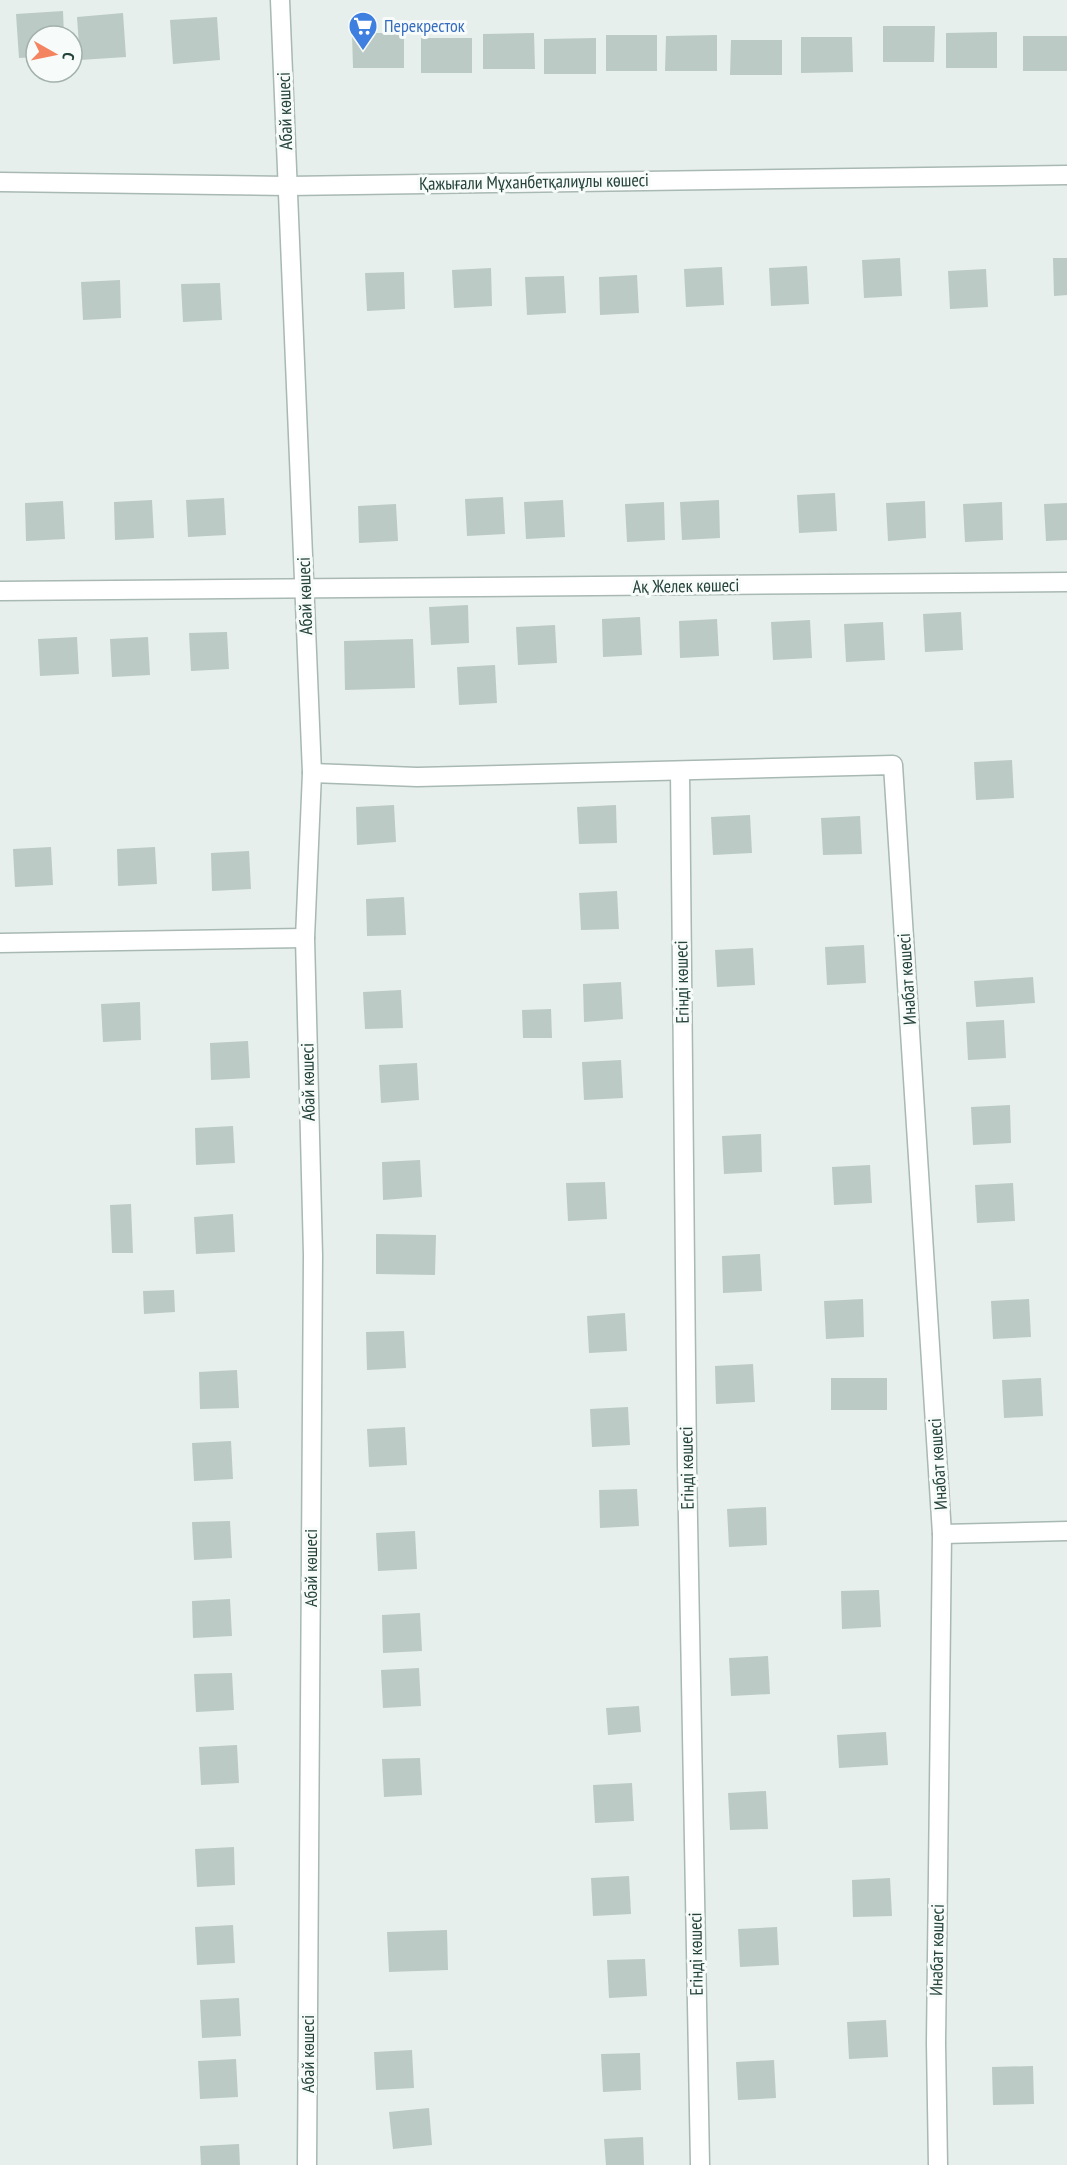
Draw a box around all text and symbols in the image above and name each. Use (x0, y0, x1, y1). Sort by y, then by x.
supermarket icon: Перекресток (347, 10, 379, 52)
place label: Перекресток (384, 14, 465, 37)
north arrow (24, 24, 84, 84)
text: С (58, 51, 79, 62)
street label: Абай көшесі (272, 72, 297, 150)
street label: Қажығали Мұханбетқалиұлы көшесі (419, 168, 649, 195)
street label: Абай көшесі (292, 557, 317, 635)
street label: Ақ Желек көшесі (633, 573, 739, 598)
street label: Инабат көшесі (892, 932, 921, 1026)
street label: Егінді көшесі (669, 940, 694, 1024)
street label: Абай көшесі (295, 1043, 320, 1121)
street label: Инабат көшесі (923, 1417, 952, 1511)
street label: Егінді көшесі (674, 1426, 699, 1510)
street label: Абай көшесі (299, 1529, 322, 1607)
street label: Инабат көшесі (924, 1904, 949, 1996)
street label: Егінді көшесі (683, 1912, 708, 1996)
street label: Абай көшесі (296, 2015, 319, 2093)

